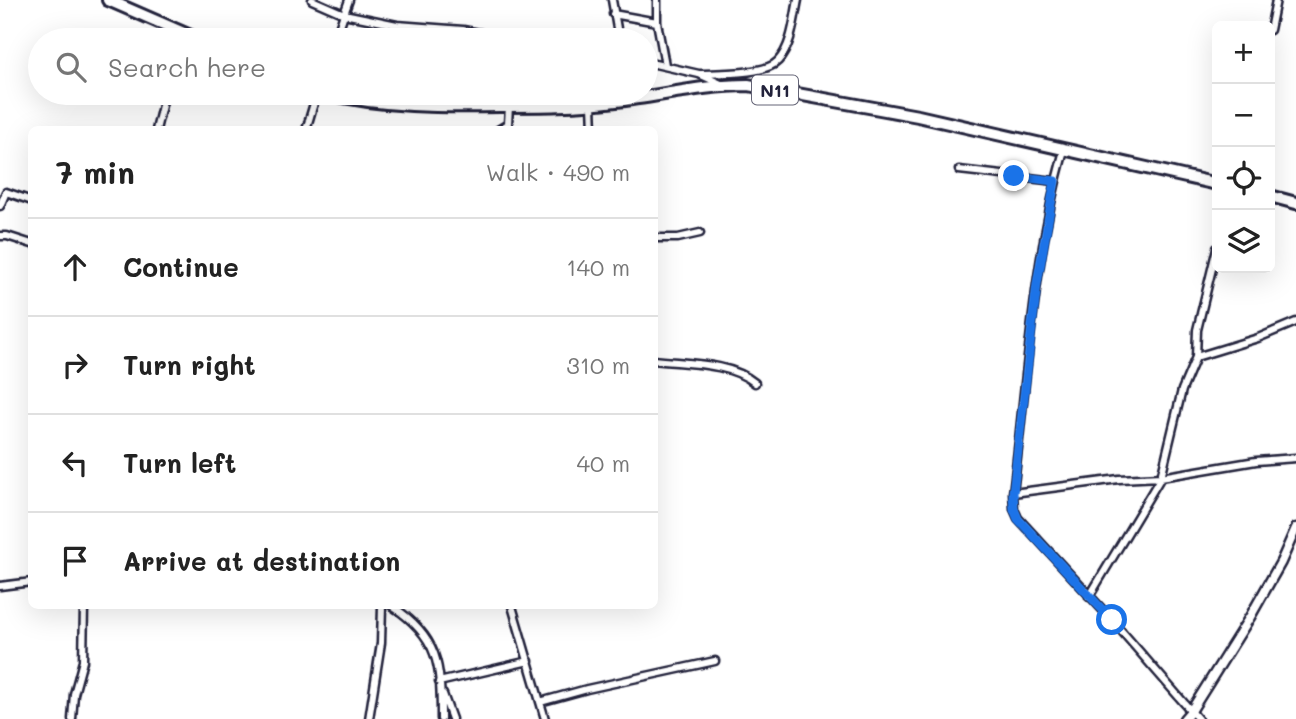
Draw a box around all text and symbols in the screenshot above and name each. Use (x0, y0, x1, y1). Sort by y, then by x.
map controls (1212, 21, 1275, 273)
button: + (1212, 21, 1275, 84)
search box (28, 28, 658, 105)
icon: search (52, 48, 90, 86)
text: Search here (108, 50, 266, 84)
road number: N11 (752, 76, 798, 104)
button: − (1212, 84, 1275, 147)
button: locate (1212, 147, 1275, 210)
text: 7 min (56, 152, 135, 192)
text: Walk · 490 m (486, 157, 630, 187)
route end (998, 160, 1029, 191)
button: layers (1212, 210, 1275, 273)
icon: ahead (56, 248, 94, 286)
text: Continue (123, 250, 239, 284)
text: 140 m (566, 252, 630, 282)
icon: right (56, 346, 94, 384)
text: Turn right (123, 348, 256, 382)
text: 310 m (566, 350, 630, 380)
icon: left (56, 444, 94, 482)
text: Turn left (123, 446, 236, 480)
text: 40 m (577, 448, 630, 478)
icon: arrive (56, 542, 94, 580)
text: Arrive at destination (123, 544, 400, 578)
route start (1096, 604, 1127, 635)

